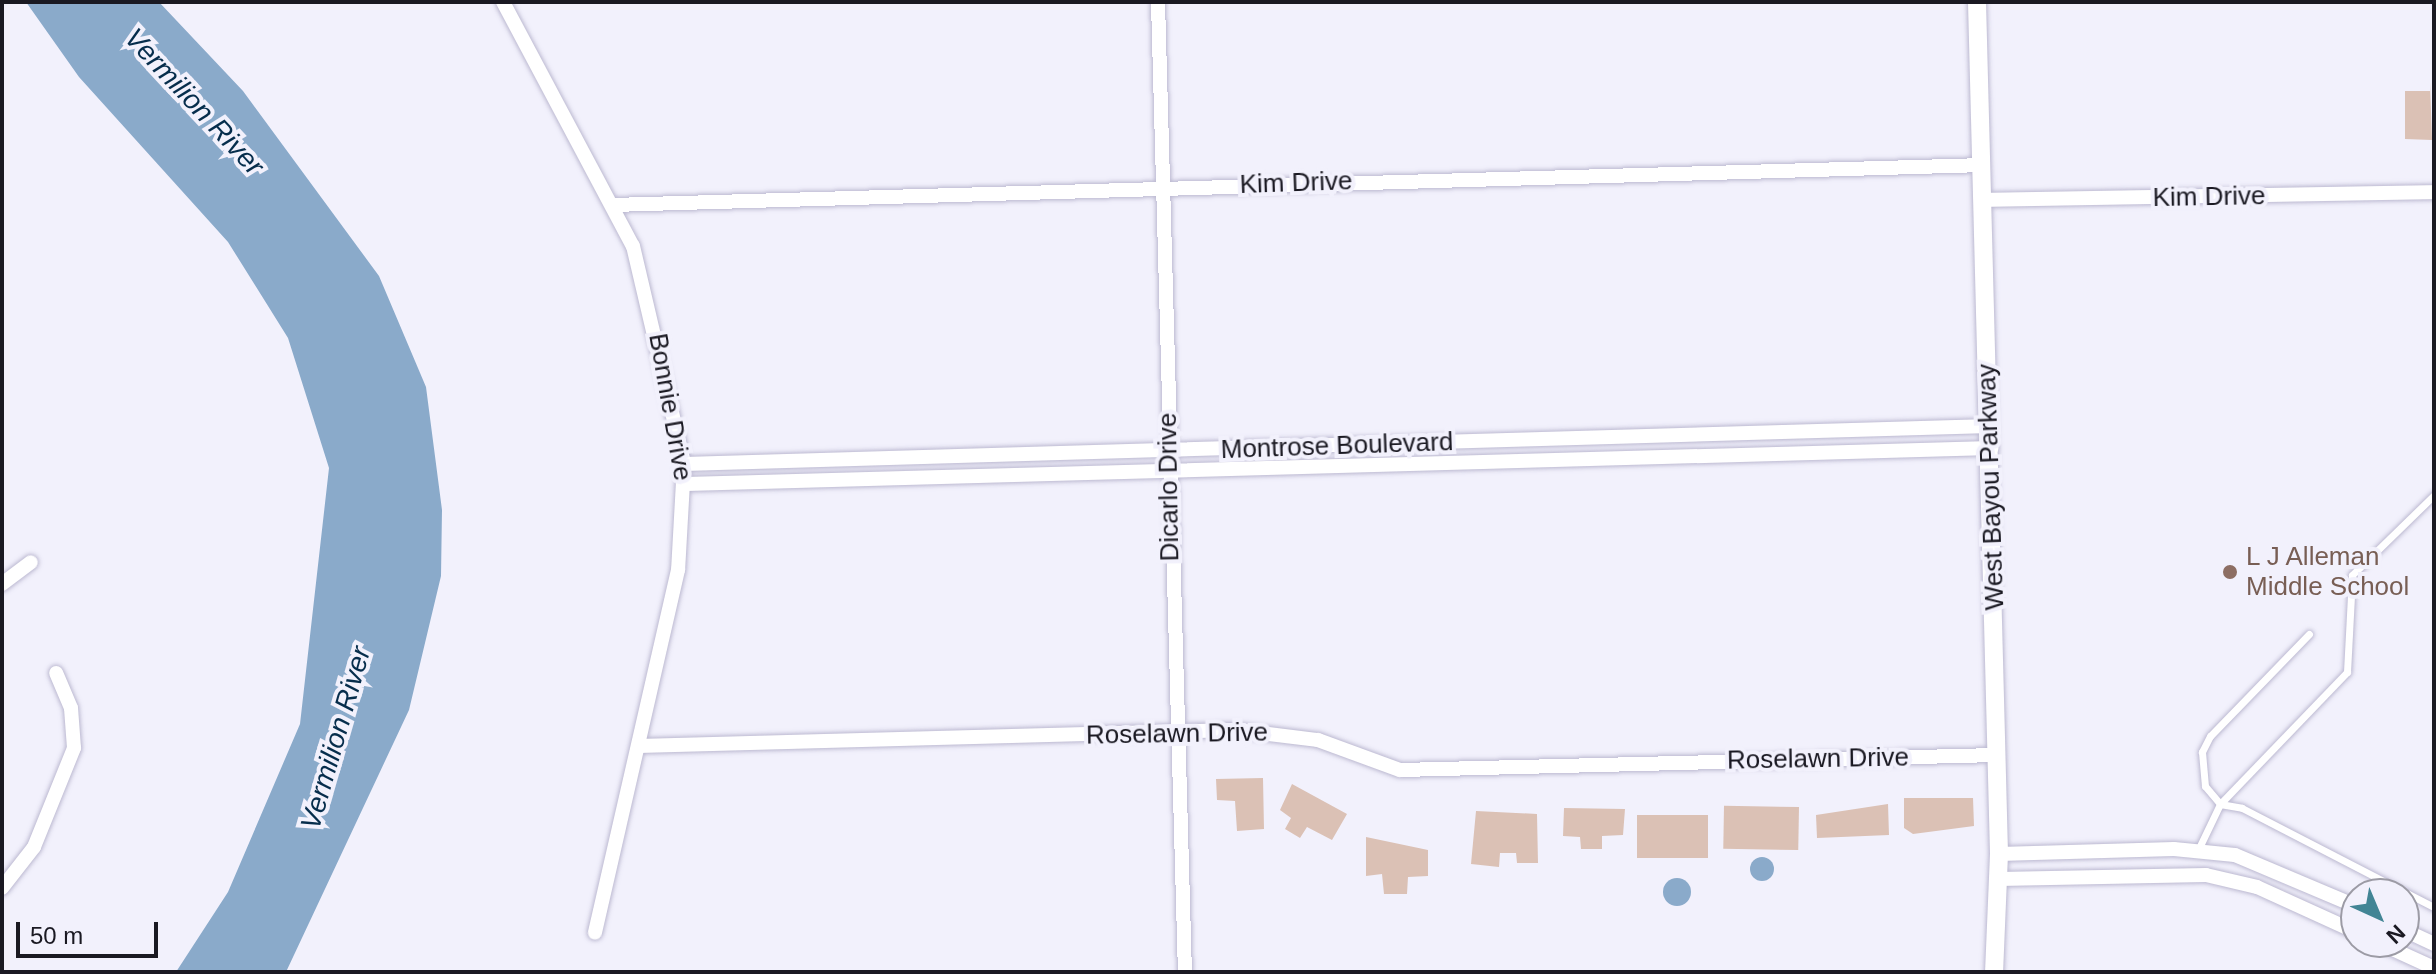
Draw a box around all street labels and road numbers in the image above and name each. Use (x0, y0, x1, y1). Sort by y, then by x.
street label: Kim Drive (1239, 165, 1353, 201)
street label: Kim Drive (2152, 180, 2266, 214)
street label: Bonnie Drive (642, 331, 698, 483)
street label: West Bayou Parkway (1971, 363, 2011, 611)
street label: Dicarlo Drive (1152, 412, 1186, 562)
street label: Montrose Boulevard (1220, 426, 1454, 466)
street label: Roselawn Drive (1086, 717, 1268, 751)
street label: Roselawn Drive (1727, 742, 1909, 776)

